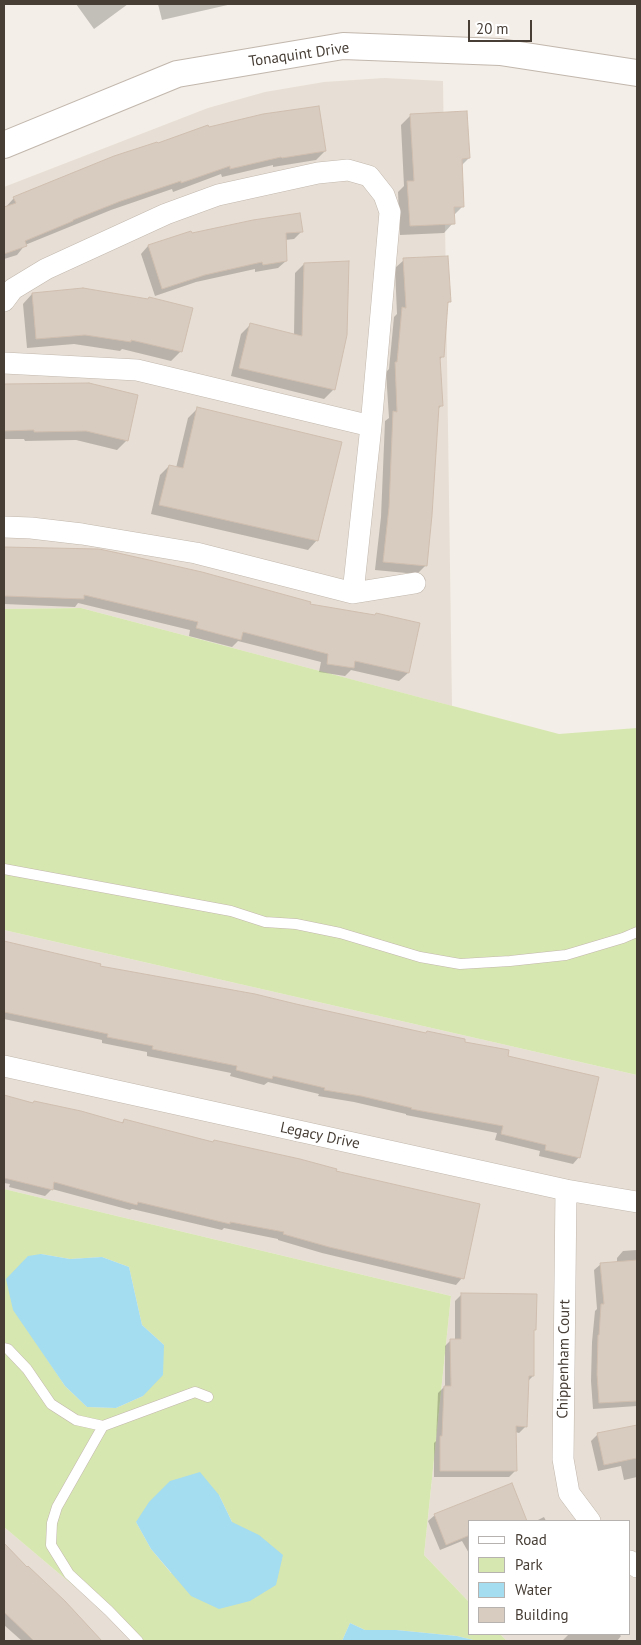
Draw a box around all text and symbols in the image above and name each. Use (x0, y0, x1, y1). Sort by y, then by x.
scale bar (471, 10, 535, 42)
text: 20 m (476, 19, 509, 38)
street label: Tonaquint Drive (248, 39, 350, 71)
street label: Legacy Drive (279, 1119, 361, 1153)
street label: Chippenham Court (554, 1299, 574, 1419)
legend (468, 1520, 631, 1635)
text: Road (515, 1530, 547, 1549)
text: Park (515, 1555, 543, 1574)
text: Water (515, 1580, 552, 1599)
text: Building (515, 1605, 569, 1624)

